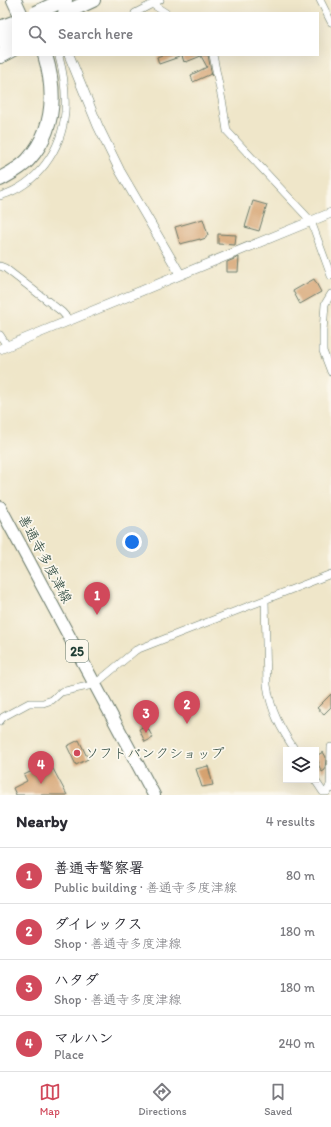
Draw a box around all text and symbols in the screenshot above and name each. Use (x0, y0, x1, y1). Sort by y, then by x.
search box (12, 12, 319, 56)
icon: search (26, 23, 48, 45)
text: Search here (58, 25, 133, 43)
street label: 善通寺多度津線 (14, 512, 76, 606)
your location (122, 532, 142, 552)
pin: 1 (84, 582, 110, 615)
road number: 25 (66, 640, 88, 662)
pin: 2 (174, 691, 200, 724)
pin: 3 (133, 700, 159, 733)
place label: ソフトバンクショップ (85, 745, 224, 762)
map controls (283, 747, 319, 783)
button: layers (283, 747, 319, 783)
marker: ソフトバンクショップ (72, 748, 82, 758)
pin: 4 (28, 751, 54, 784)
text: Nearby (16, 811, 68, 831)
text: 4 results (266, 814, 315, 829)
text: 善通寺警察署 (54, 859, 144, 877)
text: 1 (26, 868, 32, 883)
text: 80 m (286, 868, 315, 883)
text: Public building · 善通寺多度津線 (54, 880, 237, 895)
text: ダイレックス (54, 915, 143, 933)
text: 2 (26, 924, 32, 939)
text: 180 m (280, 924, 315, 939)
text: Shop · 善通寺多度津線 (54, 936, 181, 951)
text: ハタダ (54, 971, 99, 989)
text: 3 (25, 980, 33, 995)
text: 180 m (280, 980, 315, 995)
text: Shop · 善通寺多度津線 (54, 992, 181, 1007)
text: マルハン (54, 1029, 113, 1047)
text: 4 (25, 1036, 33, 1051)
text: 240 m (278, 1036, 315, 1051)
text: Place (54, 1047, 84, 1062)
tab: Map (39, 1081, 61, 1118)
tab: Directions (138, 1081, 187, 1118)
tab: Saved (264, 1081, 292, 1118)

